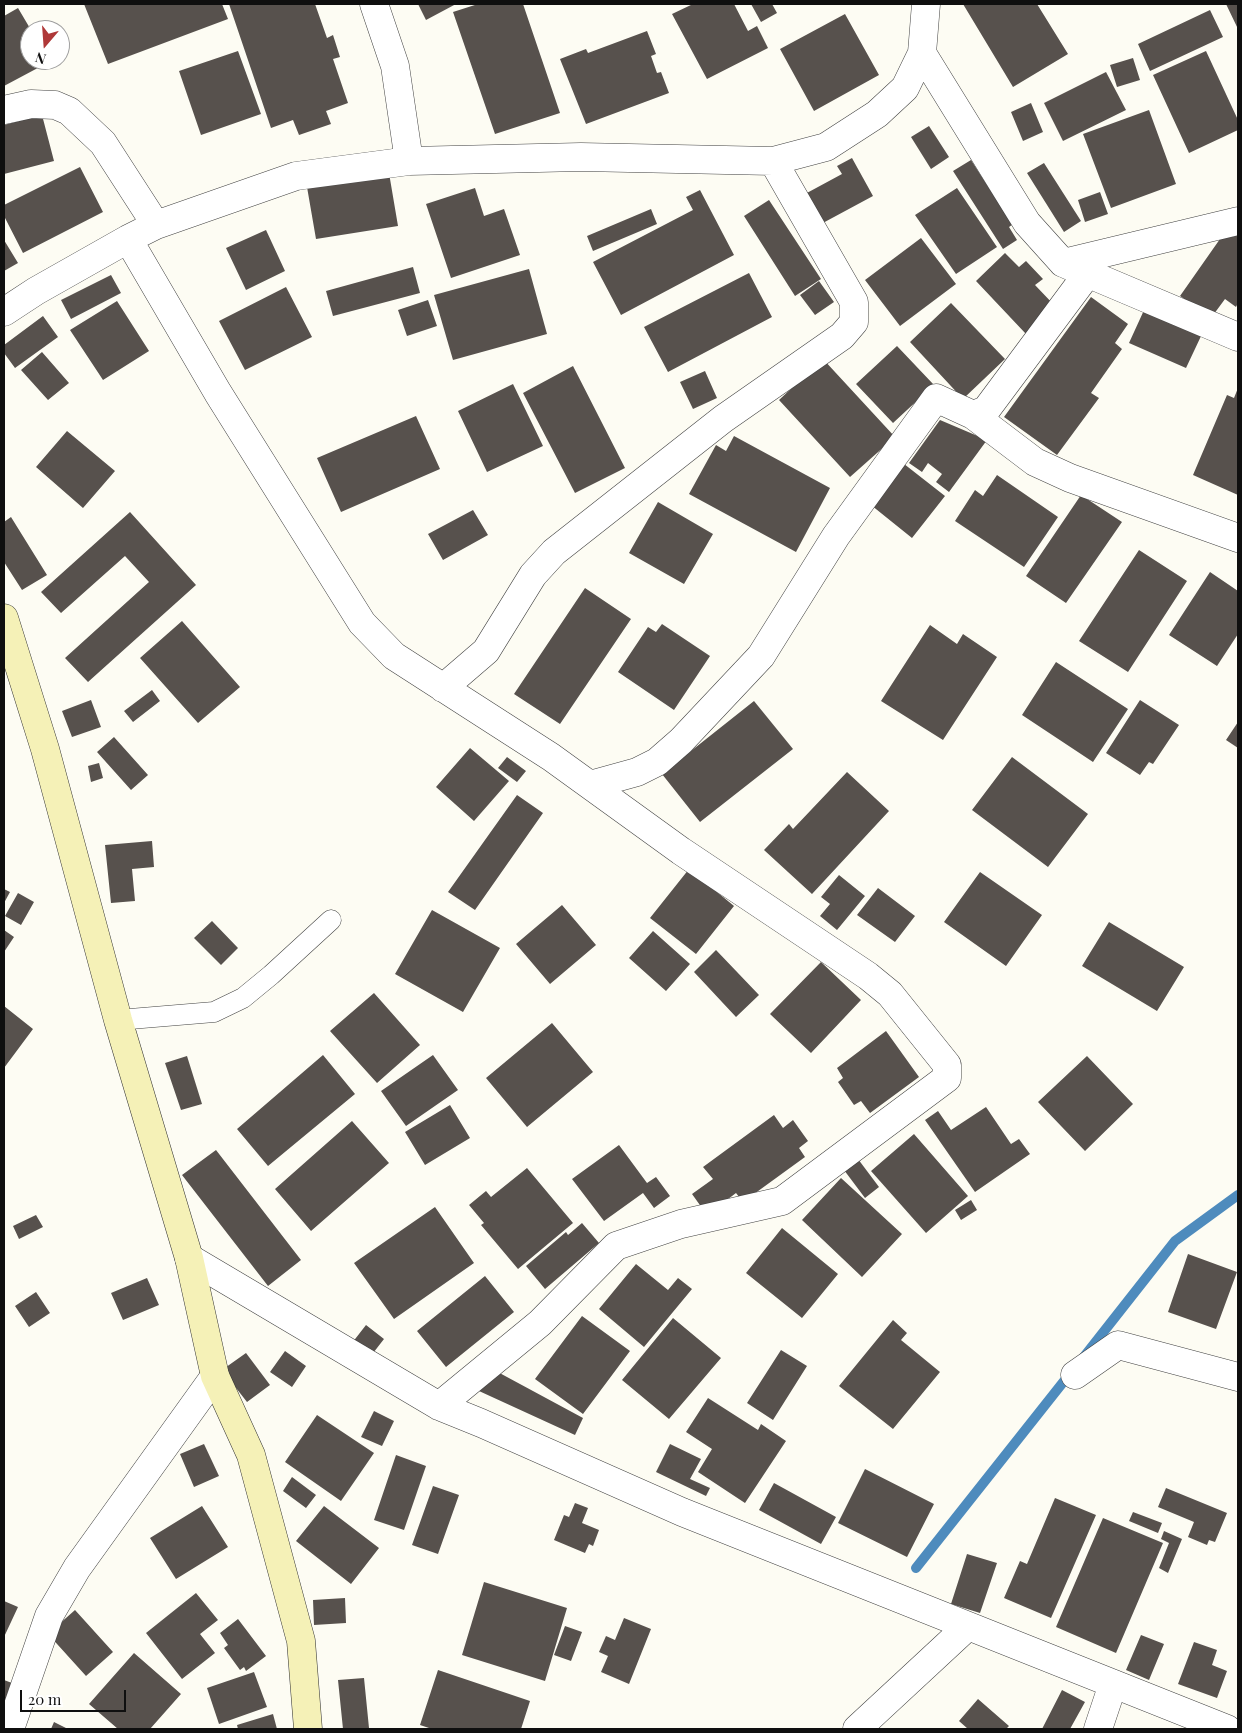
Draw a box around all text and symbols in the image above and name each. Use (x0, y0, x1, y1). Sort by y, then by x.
north arrow (20, 20, 70, 70)
text: N (33, 48, 48, 69)
scale bar (22, 1680, 129, 1712)
text: 20 m (28, 1689, 61, 1709)

